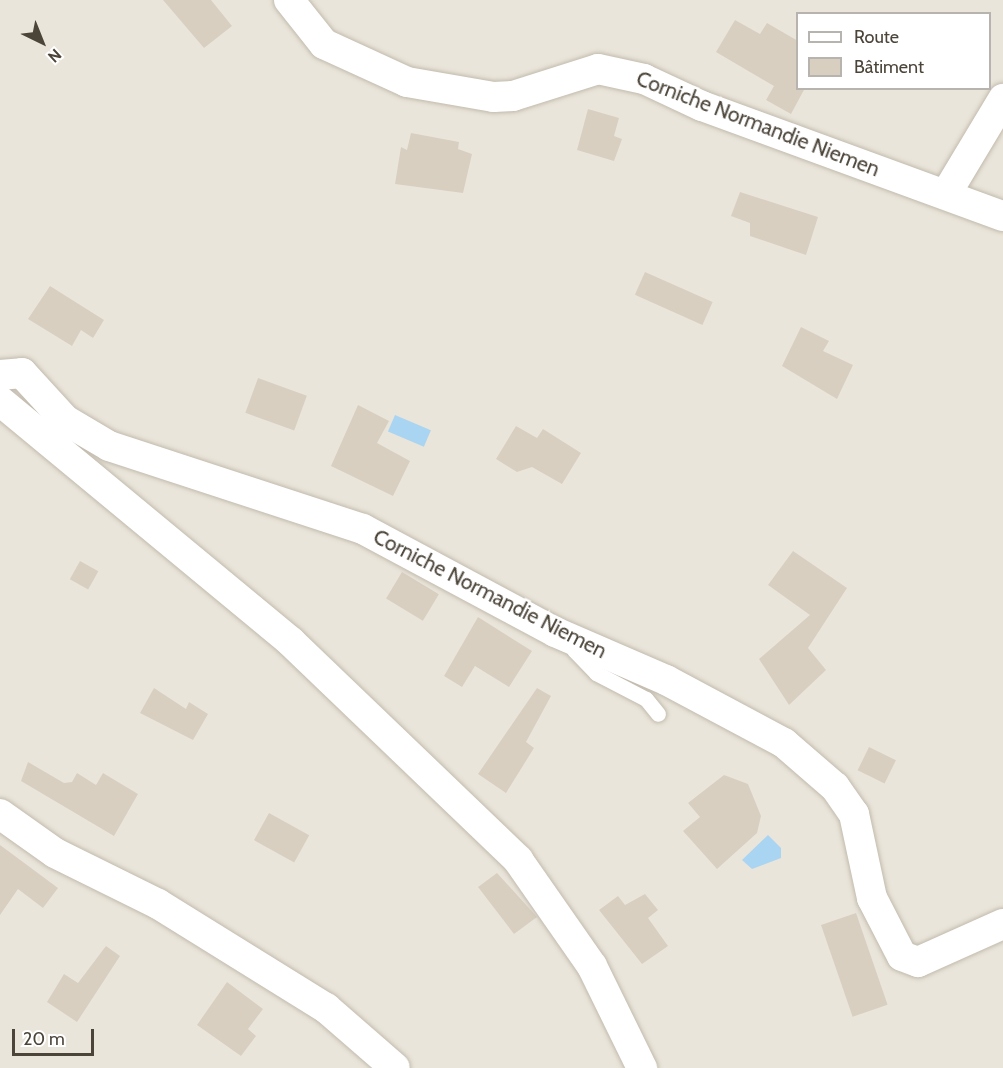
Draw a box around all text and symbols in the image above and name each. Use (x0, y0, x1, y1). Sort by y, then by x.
north arrow (12, 12, 72, 72)
legend (796, 12, 991, 90)
text: Route (854, 26, 899, 48)
text: N (44, 45, 65, 66)
text: Bâtiment (854, 56, 924, 78)
street label: Corniche Normandie Niemen (633, 66, 883, 182)
street label: Corniche Normandie Niemen (369, 524, 611, 664)
scale bar (15, 1017, 98, 1055)
text: 20 m (23, 1028, 65, 1050)

